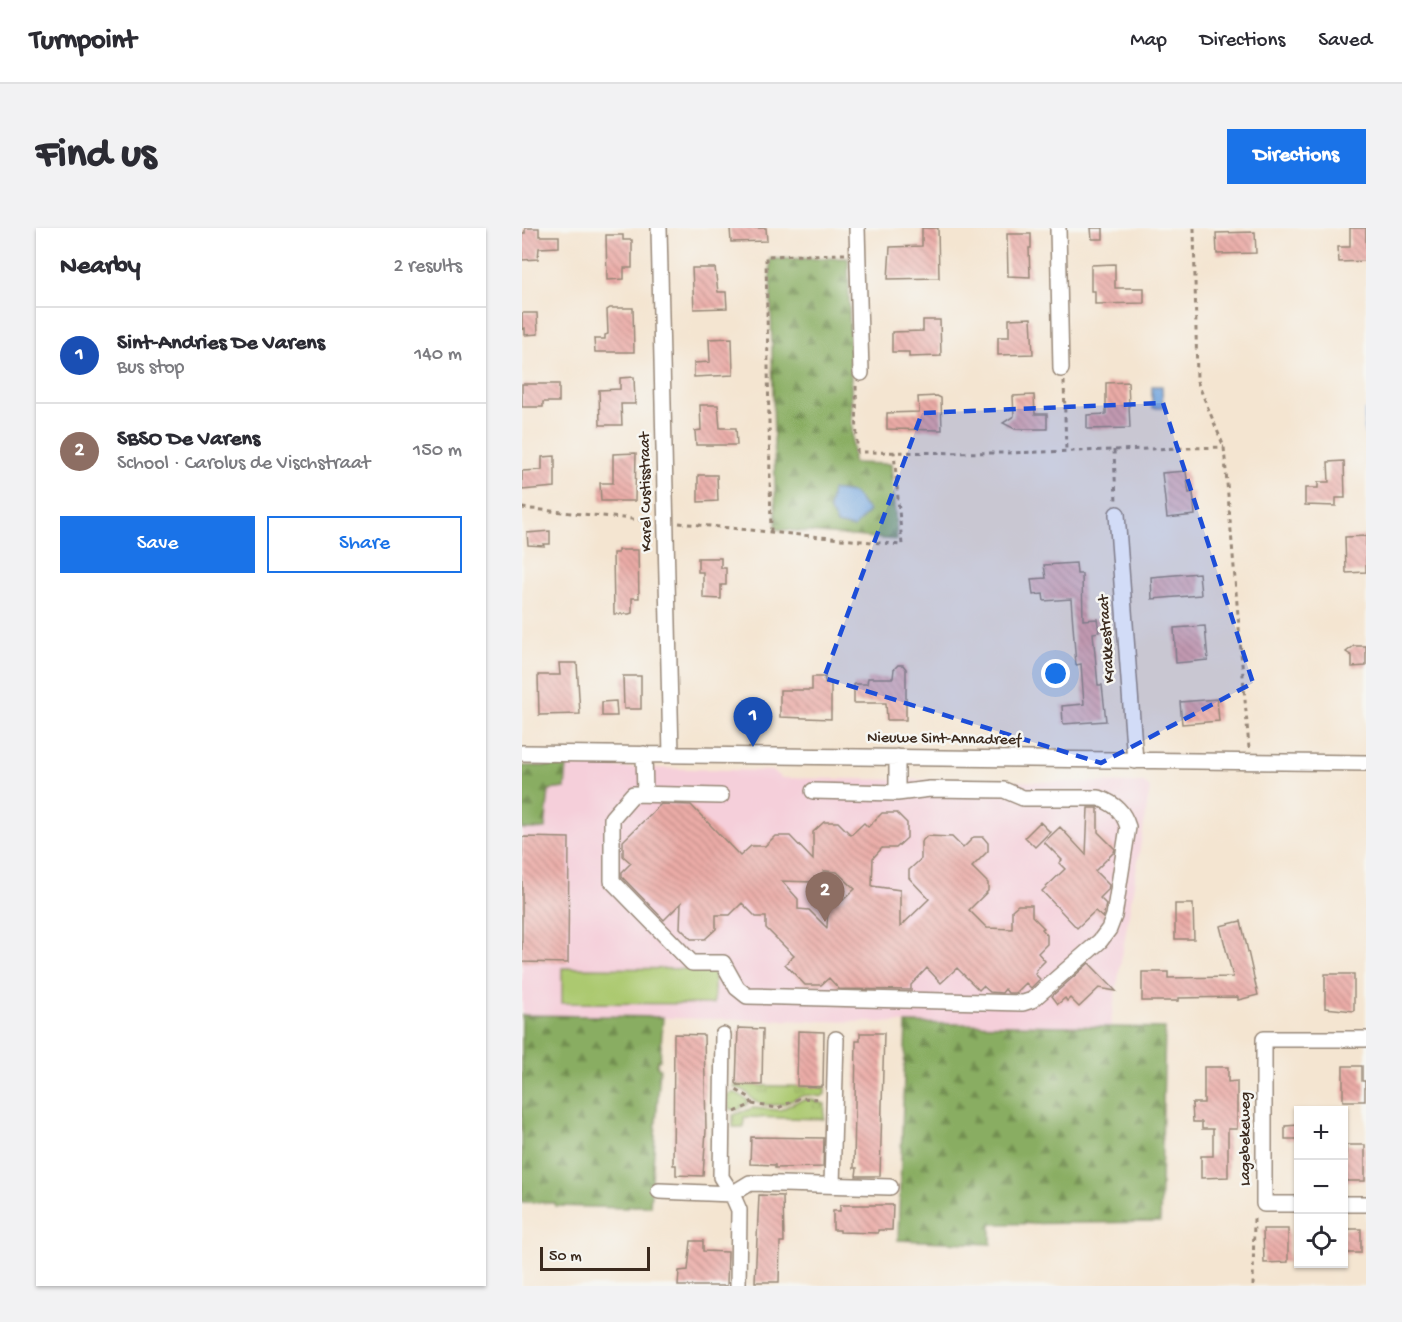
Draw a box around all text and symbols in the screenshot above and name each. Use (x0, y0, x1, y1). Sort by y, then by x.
text: Turnpoint (30, 25, 136, 58)
text: Map (1130, 29, 1167, 54)
text: Directions (1200, 29, 1285, 54)
text: Saved (1318, 29, 1372, 54)
button: Directions (1227, 129, 1366, 184)
text: Find us (36, 132, 156, 181)
text: Nearby (60, 252, 141, 283)
text: 2 results (393, 256, 462, 279)
text: Sint-Andries De Varens (117, 331, 325, 357)
text: 1 (75, 344, 84, 367)
text: 140 m (414, 344, 462, 367)
text: Bus stop (117, 357, 184, 380)
text: SBSO De Varens (117, 427, 260, 453)
street label: Karel Custisstraat (636, 431, 658, 552)
text: 2 (75, 440, 84, 463)
text: 150 m (413, 440, 462, 463)
text: School · Carolus de Vischstraat (117, 453, 370, 476)
button: Save (60, 516, 255, 573)
button: Share (267, 516, 462, 573)
street label: Krakkestraat (1095, 593, 1121, 684)
your location (1041, 659, 1070, 688)
pin: 1 (734, 698, 772, 747)
street label: Nieuwe Sint-Annadreef (867, 729, 1022, 751)
pin: 2 (806, 872, 844, 922)
street label: Lagebekeweg (1237, 1092, 1256, 1186)
map controls (1294, 1106, 1348, 1268)
button: + (1294, 1106, 1348, 1160)
button: − (1294, 1160, 1348, 1214)
button: locate (1294, 1214, 1348, 1268)
scale bar (540, 1244, 650, 1272)
text: 50 m (549, 1248, 582, 1267)

